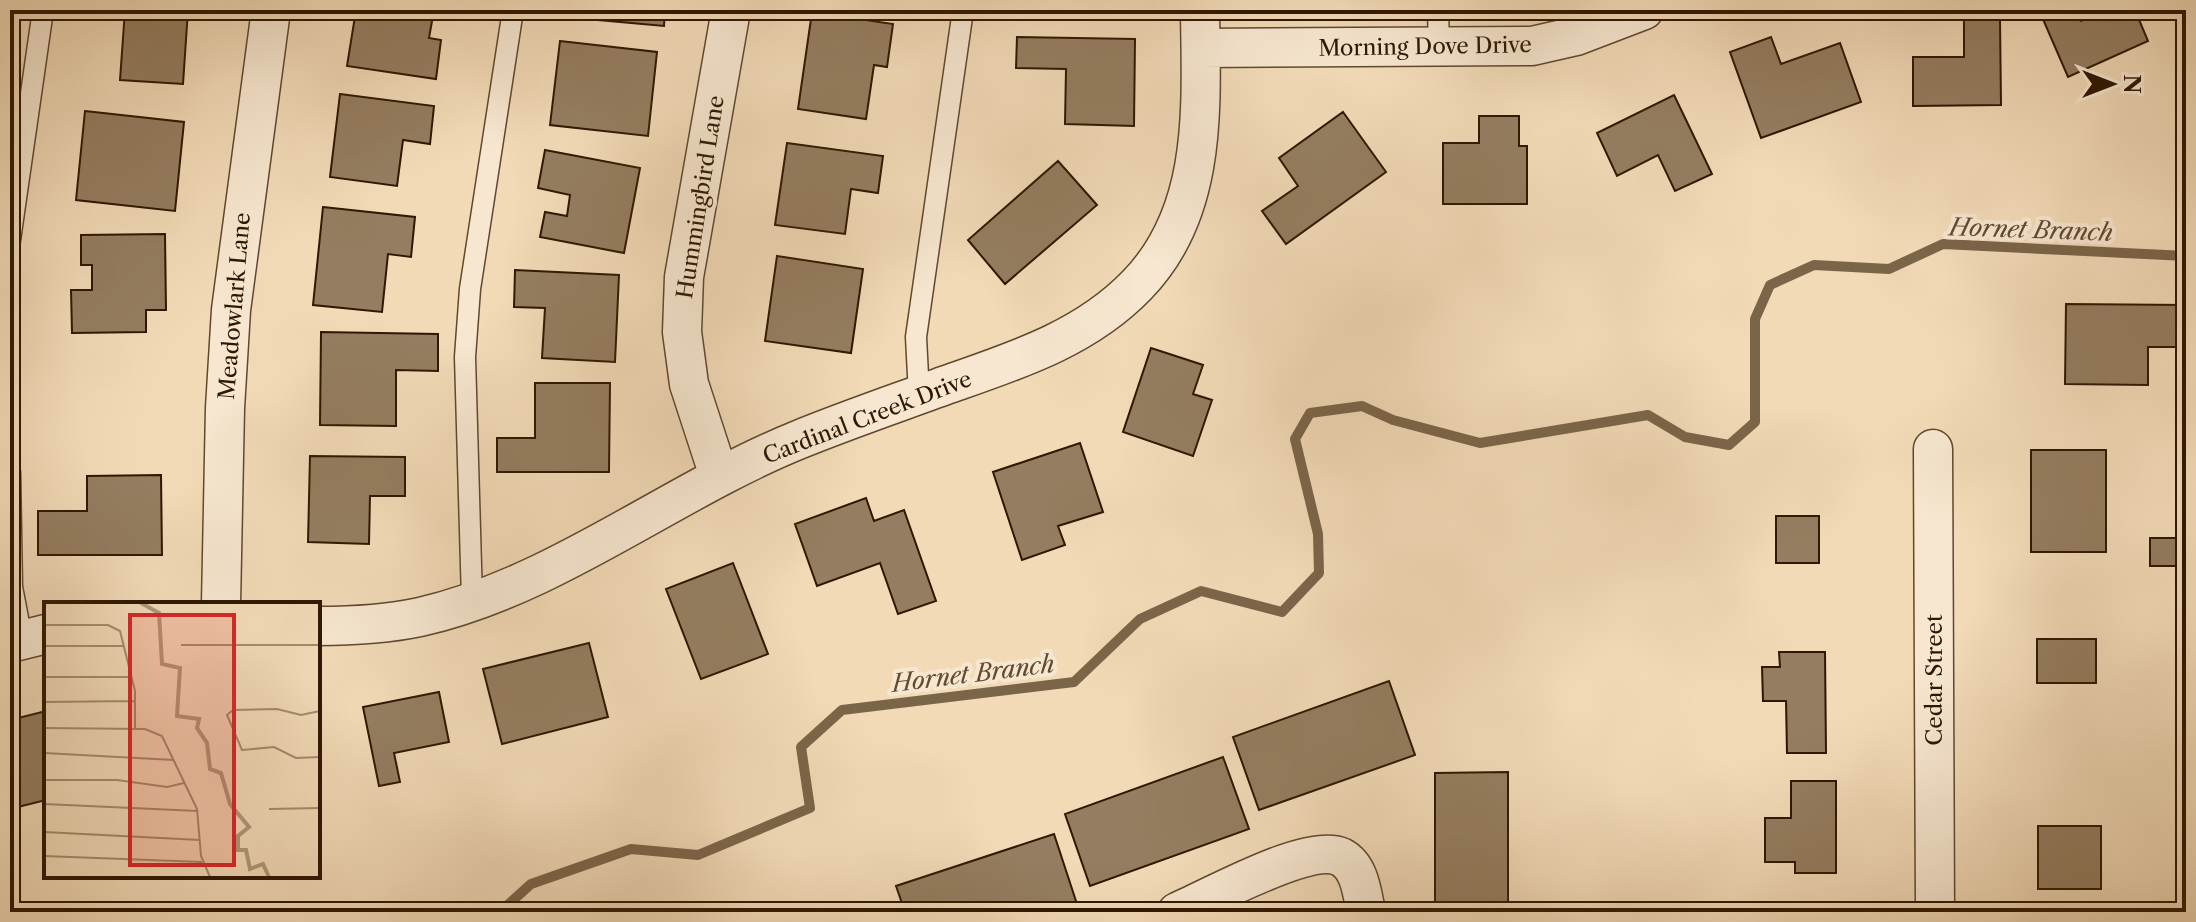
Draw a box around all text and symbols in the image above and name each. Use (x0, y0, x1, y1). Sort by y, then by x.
street label: Morning Dove Drive (1318, 31, 1532, 62)
north arrow (2072, 44, 2152, 124)
text: N (2118, 74, 2145, 94)
street label: Hummingbird Lane (671, 94, 730, 301)
street label: Meadowlark Lane (213, 211, 256, 401)
water label: Hornet Branch (1947, 212, 2113, 247)
street label: Cardinal Creek Drive (759, 365, 975, 470)
inset map (44, 602, 320, 878)
street label: Cedar Street (1921, 614, 1948, 746)
water label: Hornet Branch (888, 649, 1056, 698)

